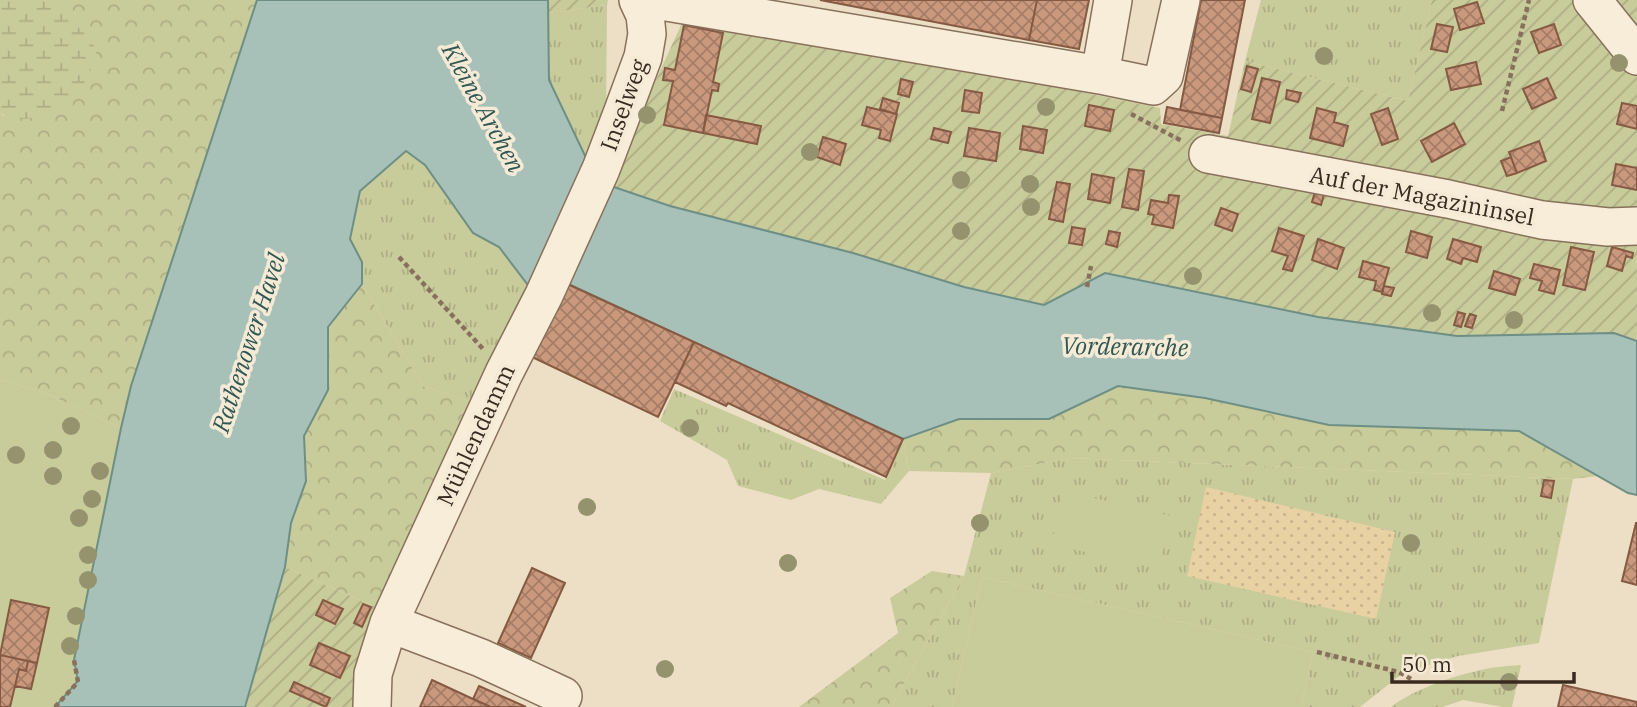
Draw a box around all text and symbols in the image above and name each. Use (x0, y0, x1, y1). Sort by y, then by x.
water label: Kleine Archen (435, 36, 533, 178)
street label: Inselweg (593, 54, 654, 155)
street label: Auf der Magazininsel (1307, 159, 1537, 232)
water label: Rathenower Havel (204, 248, 292, 437)
water label: Vorderarche (1061, 329, 1189, 363)
street label: Mühlendamm (429, 359, 521, 510)
scale bar (1392, 640, 1574, 684)
text: 50 m (1402, 650, 1452, 678)

